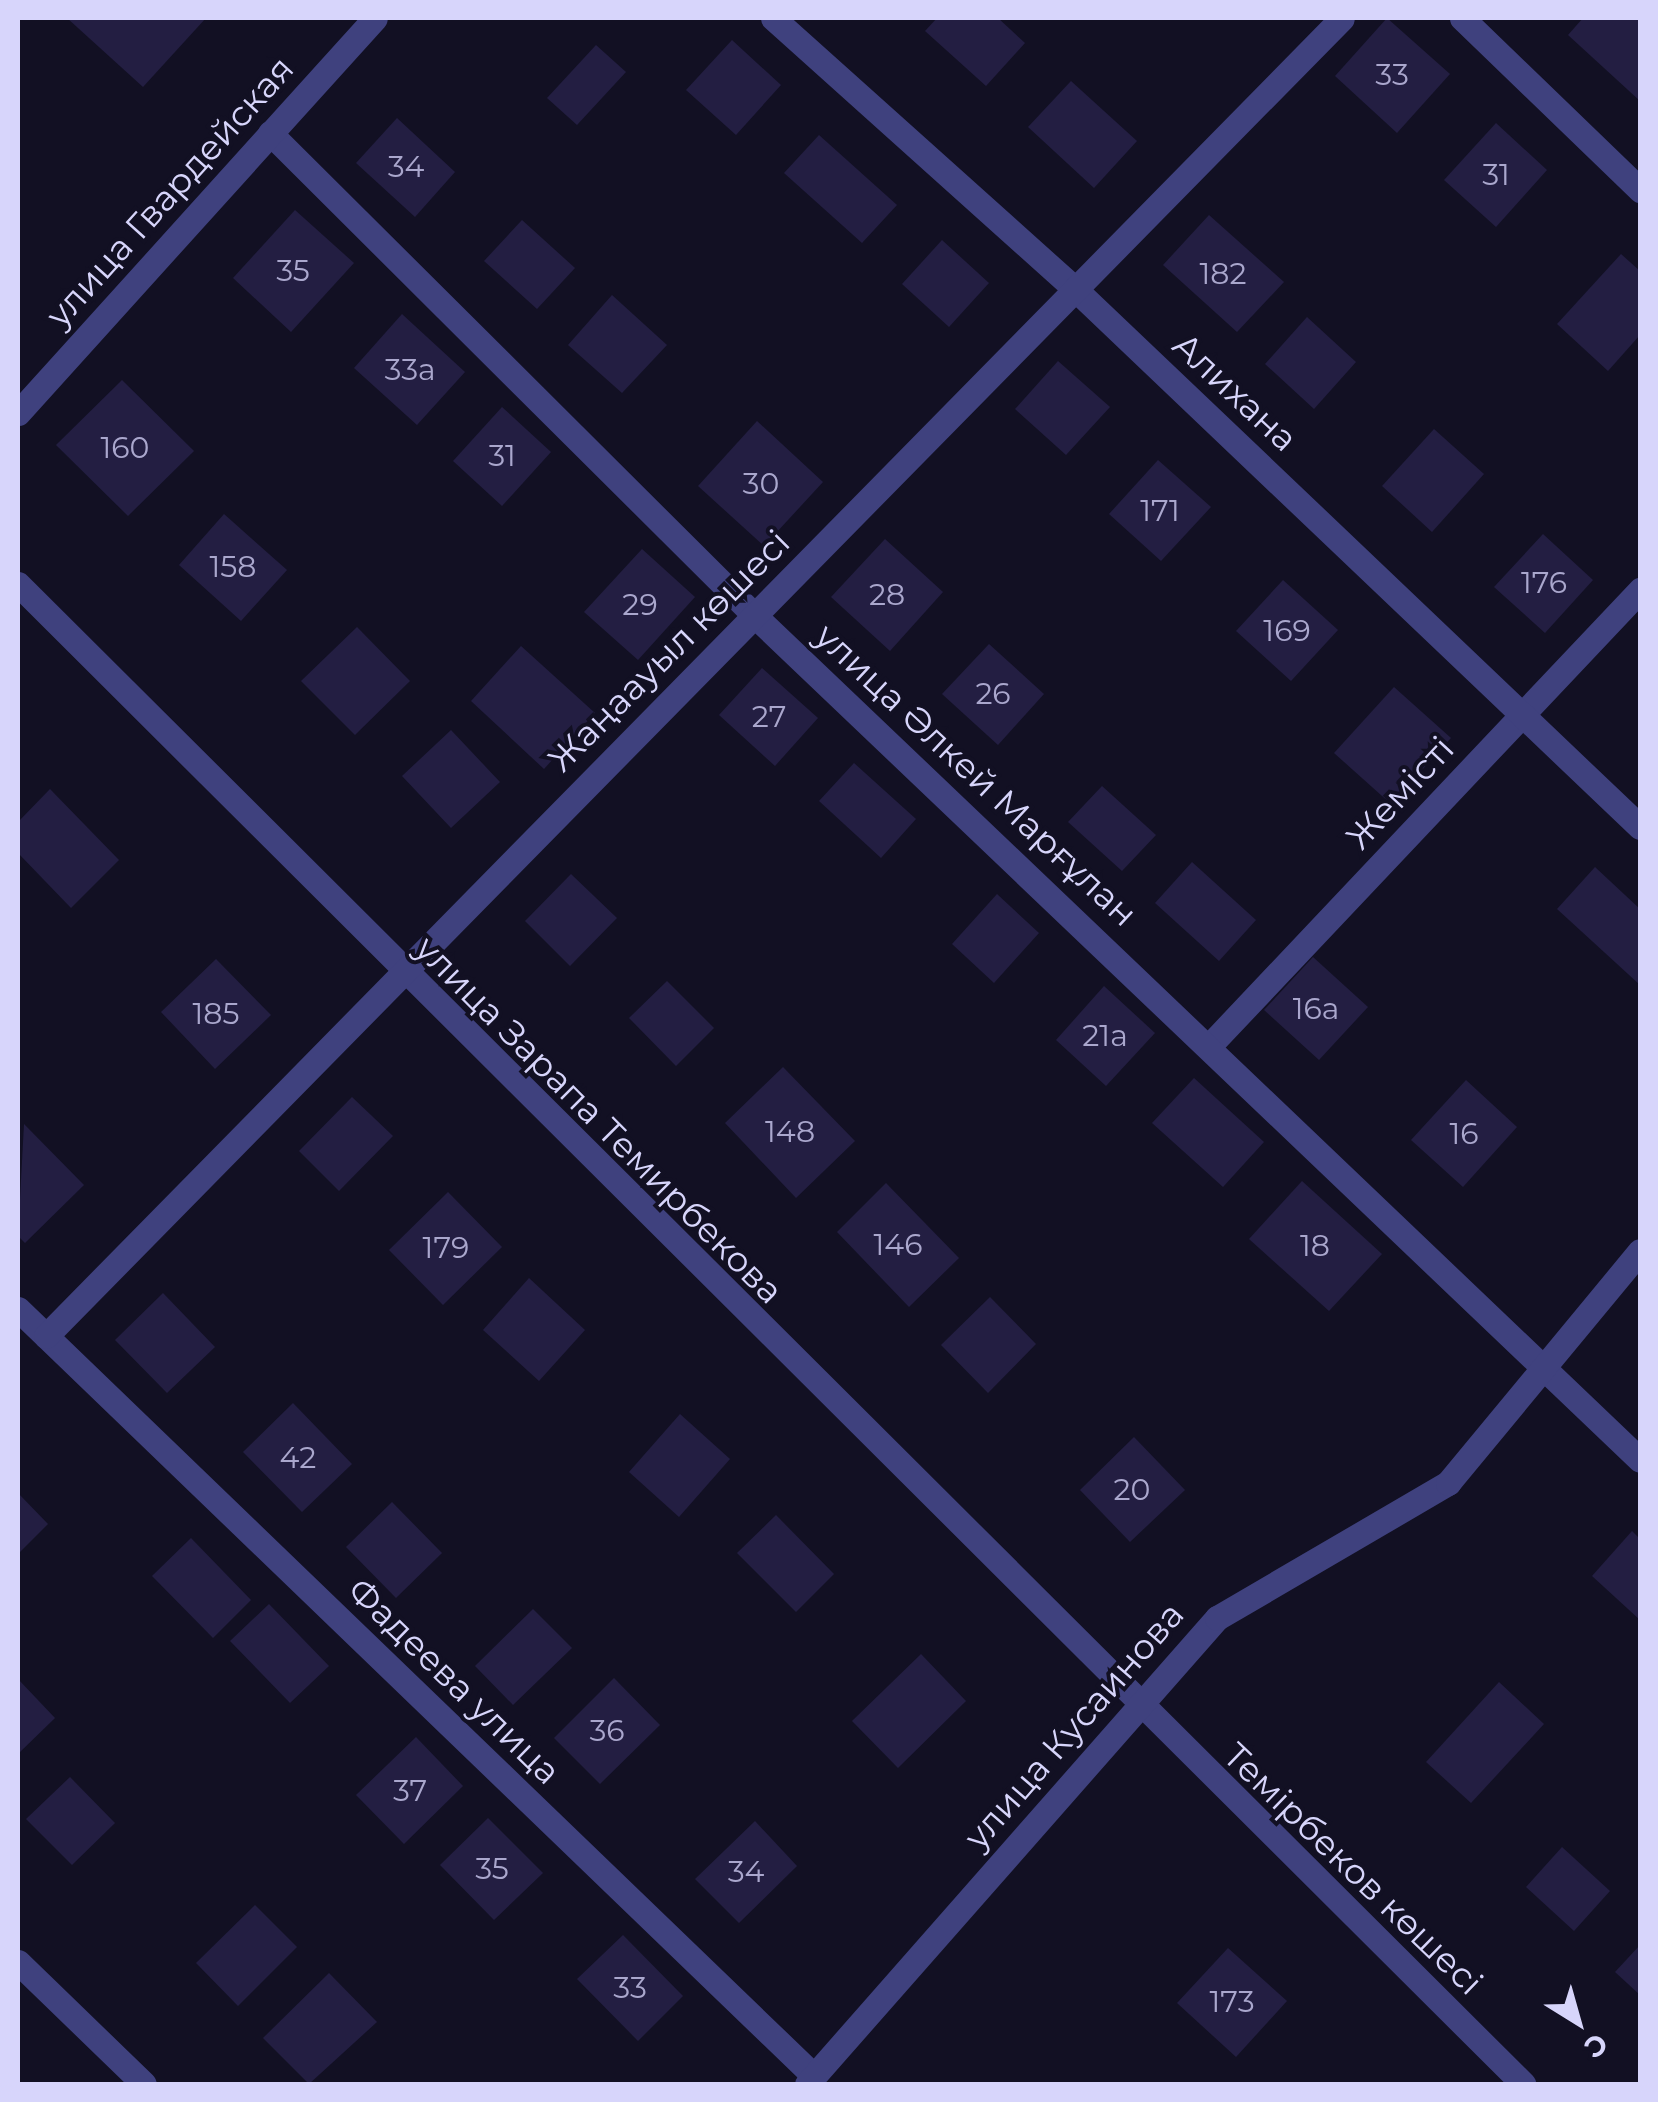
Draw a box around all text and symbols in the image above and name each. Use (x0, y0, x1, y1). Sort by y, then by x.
street label: улица Гвардейская (37, 48, 303, 336)
house number: 33 (1375, 57, 1409, 93)
house number: 34 (388, 149, 424, 185)
house number: 31 (1482, 157, 1510, 193)
house number: 35 (276, 253, 310, 289)
house number: 182 (1199, 256, 1247, 292)
street label: Алихана (1164, 324, 1306, 460)
house number: 33а (384, 352, 436, 388)
house number: 160 (101, 430, 149, 466)
house number: 31 (488, 438, 516, 474)
house number: 30 (743, 466, 779, 502)
house number: 171 (1140, 493, 1180, 529)
street label: Жаңаауыл көшесі (540, 522, 798, 780)
house number: 158 (210, 549, 256, 585)
house number: 176 (1521, 565, 1567, 601)
house number: 28 (869, 577, 905, 613)
house number: 29 (622, 587, 658, 623)
house number: 169 (1263, 613, 1311, 649)
street label: улица Әлкей Марғұлан (807, 615, 1145, 935)
house number: 26 (975, 676, 1011, 712)
house number: 27 (752, 699, 786, 735)
street label: Жемісті (1337, 728, 1463, 858)
street label: улица Зарапа Темирбекова (407, 928, 791, 1312)
house number: 16а (1293, 991, 1339, 1027)
house number: 185 (193, 996, 239, 1032)
house number: 21а (1082, 1018, 1128, 1054)
house number: 148 (765, 1114, 815, 1150)
house number: 16 (1449, 1116, 1479, 1152)
house number: 146 (874, 1227, 922, 1263)
house number: 18 (1300, 1228, 1330, 1264)
house number: 179 (423, 1230, 469, 1266)
house number: 42 (280, 1440, 316, 1476)
house number: 20 (1114, 1472, 1150, 1508)
street label: Фадеева улица (339, 1569, 569, 1793)
street label: улица Кусаинова (956, 1594, 1192, 1858)
house number: 36 (589, 1713, 625, 1749)
street label: Темірбеков көшесі (1215, 1734, 1491, 2004)
house number: 37 (393, 1773, 427, 1809)
house number: 35 (475, 1851, 509, 1887)
house number: 34 (728, 1854, 764, 1890)
house number: 33 (613, 1970, 647, 2006)
north arrow (1528, 1972, 1628, 2072)
house number: 173 (1209, 1984, 1255, 2020)
text: С (1578, 2026, 1614, 2066)

